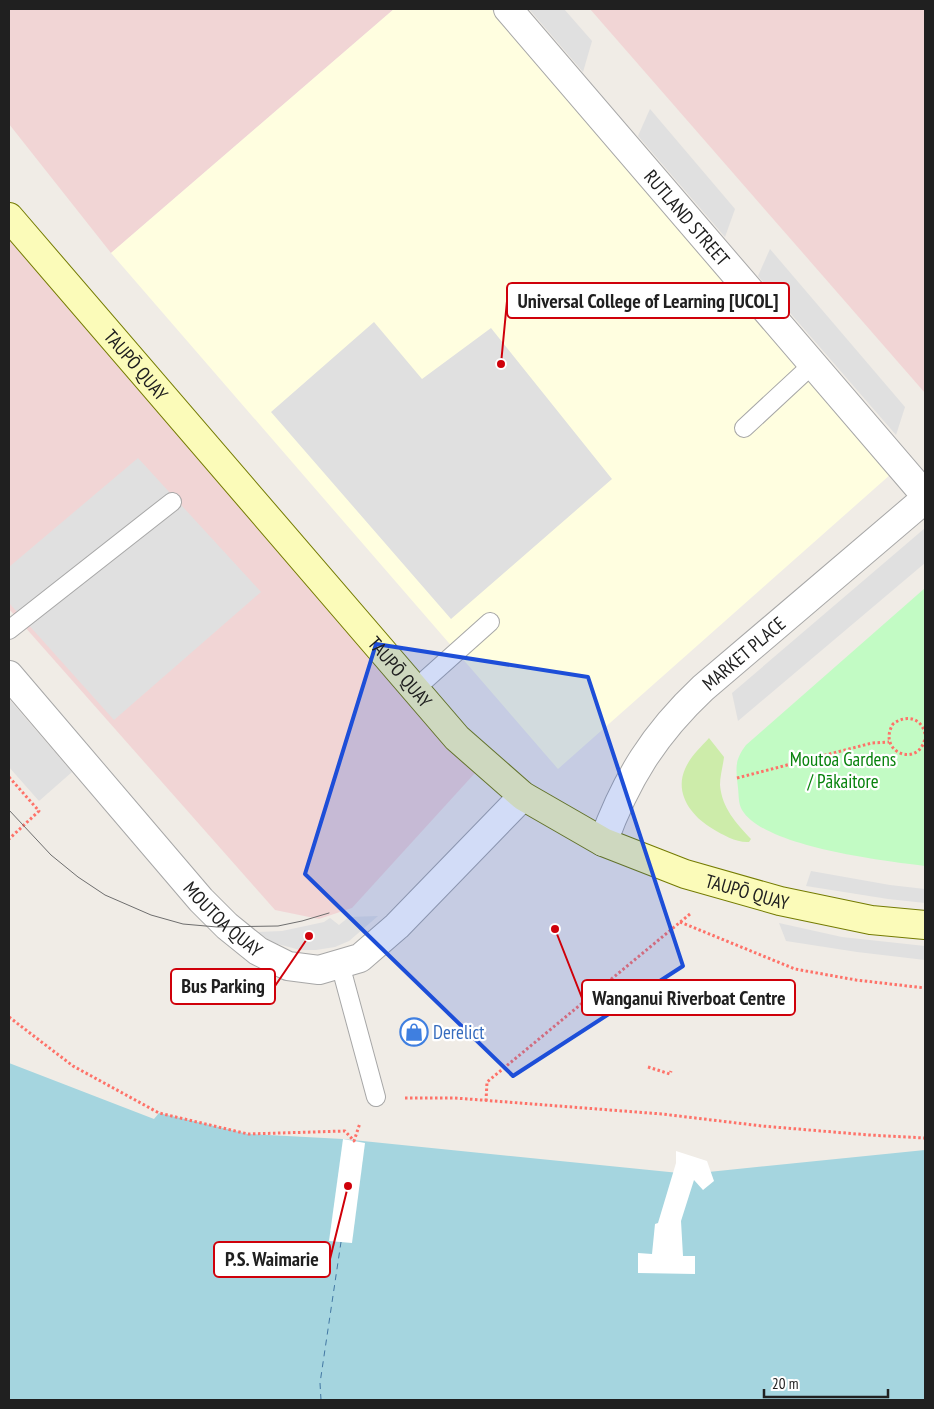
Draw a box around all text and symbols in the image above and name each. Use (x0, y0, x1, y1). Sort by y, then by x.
street label: RUTLAND STREET (639, 165, 735, 271)
callout: Universal College of Learning [UCOL] (507, 283, 789, 318)
text: Universal College of Learning [UCOL] (518, 288, 778, 314)
street label: TAUPŌ QUAY (99, 324, 174, 406)
street label: MARKET PLACE (697, 611, 790, 695)
street label: TAUPŌ QUAY (363, 631, 438, 713)
park label: Moutoa Gardens / Pākaitore (790, 747, 896, 793)
street label: TAUPŌ QUAY (703, 868, 792, 915)
street label: MOUTOA QUAY (179, 877, 268, 962)
callout: Bus Parking (171, 969, 275, 1004)
text: Bus Parking (181, 973, 265, 999)
callout: Wanganui Riverboat Centre (582, 980, 795, 1015)
text: Wanganui Riverboat Centre (591, 985, 786, 1011)
shop icon: Derelict (399, 1017, 429, 1047)
place label: Derelict (433, 1020, 485, 1044)
callout: P.S. Waimarie (214, 1242, 330, 1277)
text: P.S. Waimarie (225, 1246, 319, 1272)
scale bar (764, 1366, 888, 1398)
text: 20 m (772, 1374, 798, 1393)

